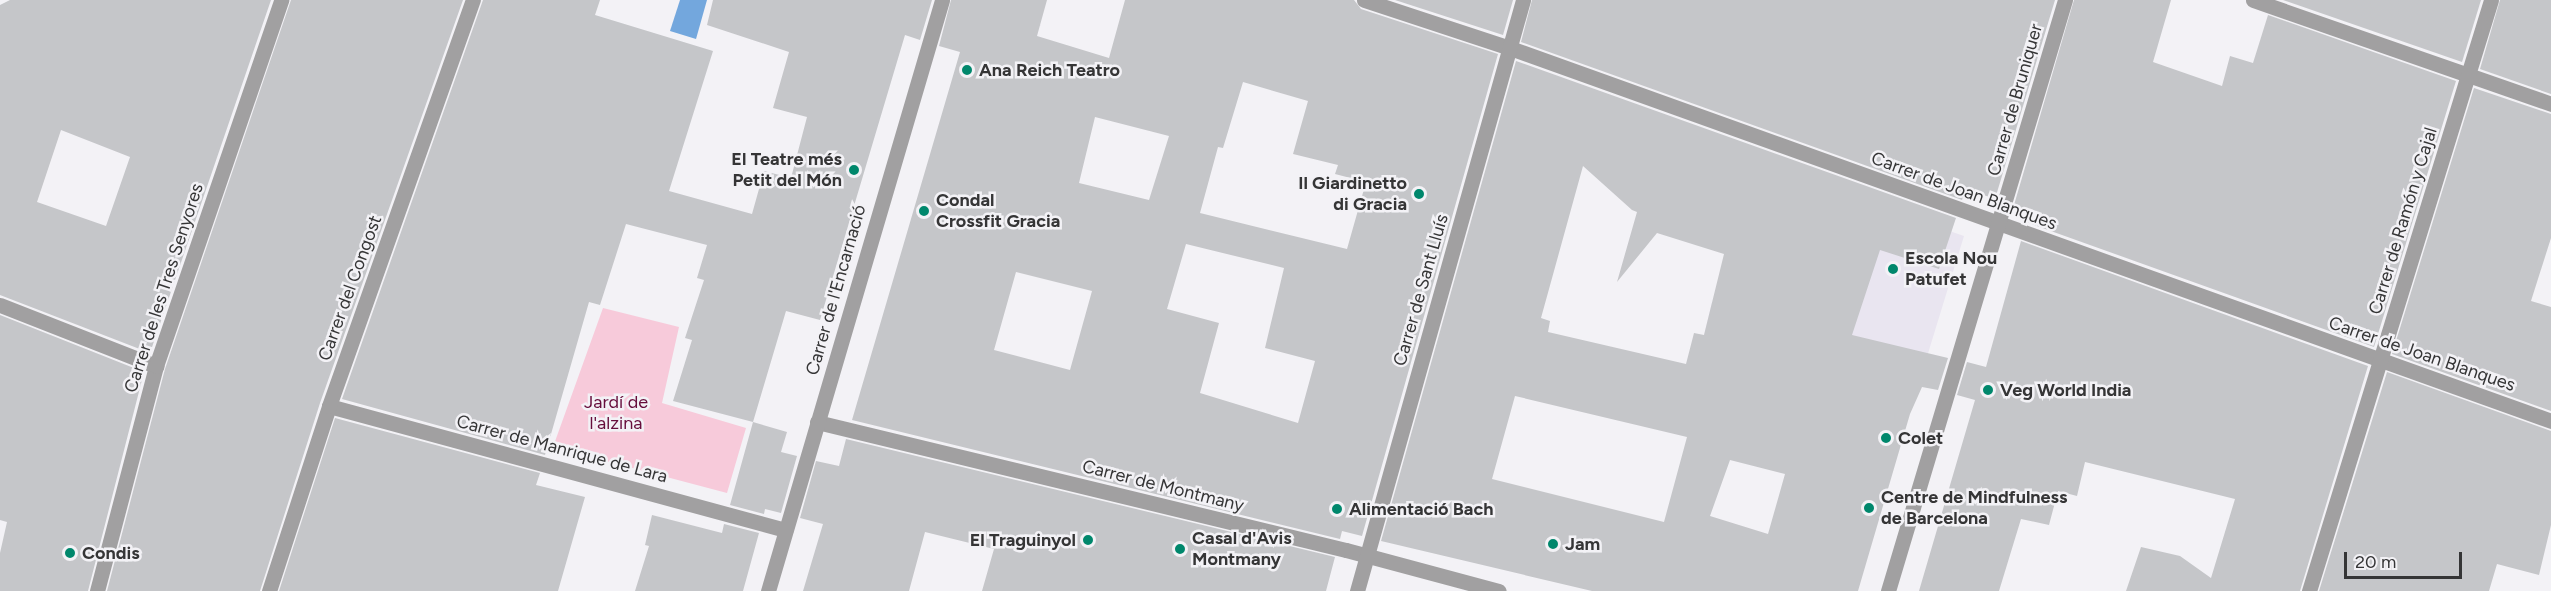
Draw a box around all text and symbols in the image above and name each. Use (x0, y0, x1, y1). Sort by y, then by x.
street label: Carrer de Bruniquer (1983, 21, 2047, 179)
place label: Ana Reich Teatro (979, 59, 1120, 81)
marker: Ana Reich Teatro (960, 63, 974, 77)
street label: Carrer de Ramón y Cajal (2364, 125, 2442, 317)
street label: Carrer de Joan Blanques (1868, 147, 2060, 235)
place label: El Teatre més Petit del Món (731, 149, 842, 192)
marker: El Teatre més Petit del Món (847, 163, 861, 177)
place label: Il Giardinetto di Gracia (1298, 173, 1407, 216)
street label: Carrer de les Tres Senyores (120, 181, 208, 395)
marker: Il Giardinetto di Gracia (1412, 187, 1426, 201)
place label: Condal Crossfit Gracia (936, 190, 1060, 232)
street label: Carrer de l'Encarnació (801, 202, 871, 378)
marker: Condal Crossfit Gracia (917, 204, 931, 218)
street label: Carrer del Congost (314, 212, 386, 364)
street label: Carrer de Sant Lluís (1389, 212, 1453, 368)
place label: Escola Nou Patufet (1905, 248, 1997, 290)
marker: Escola Nou Patufet (1886, 262, 1900, 276)
street label: Carrer de Joan Blanques (2326, 312, 2518, 396)
place label: Veg World India (2000, 379, 2131, 401)
marker: Veg World India (1981, 383, 1995, 397)
park label: Jardí de l'alzina (584, 392, 648, 434)
street label: Carrer de Manrique de Lara (454, 410, 670, 488)
place label: Colet (1898, 427, 1943, 449)
marker: Colet (1879, 431, 1893, 445)
street label: Carrer de Montmany (1080, 455, 1246, 517)
place label: Centre de Mindfulness de Barcelona (1881, 487, 2067, 530)
place label: Alimentació Bach (1349, 498, 1494, 520)
marker: Centre de Mindfulness de Barcelona (1862, 501, 1876, 515)
marker: Alimentació Bach (1330, 502, 1344, 516)
place label: Casal d'Avis Montmany (1192, 528, 1292, 570)
place label: El Traguinyol (970, 529, 1076, 551)
marker: El Traguinyol (1081, 533, 1095, 547)
place label: Jam (1565, 533, 1600, 555)
marker: Jam (1546, 537, 1560, 551)
scale bar (2347, 540, 2466, 578)
place label: Condis (82, 542, 140, 564)
marker: Casal d'Avis Montmany (1173, 542, 1187, 556)
marker: Condis (63, 546, 77, 560)
text: 20 m (2355, 551, 2396, 573)

